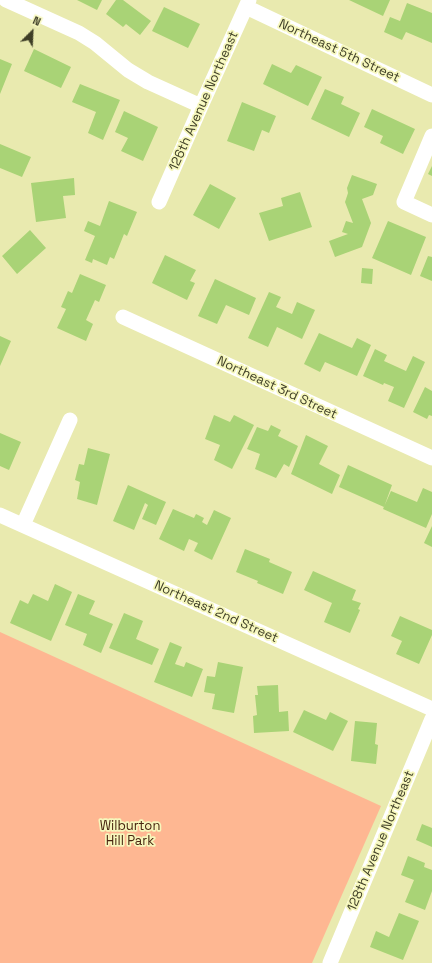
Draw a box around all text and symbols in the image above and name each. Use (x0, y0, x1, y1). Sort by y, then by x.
north arrow (12, 12, 52, 52)
text: N (31, 13, 43, 29)
street label: Northeast 5th Street (276, 16, 402, 86)
street label: 126th Avenue Northeast (166, 29, 242, 173)
street label: Northeast 3rd Street (215, 353, 339, 423)
street label: Northeast 2nd Street (152, 578, 280, 646)
street label: 128th Avenue Northeast (344, 768, 418, 914)
park label: Wilburton Hill Park (100, 818, 160, 849)

